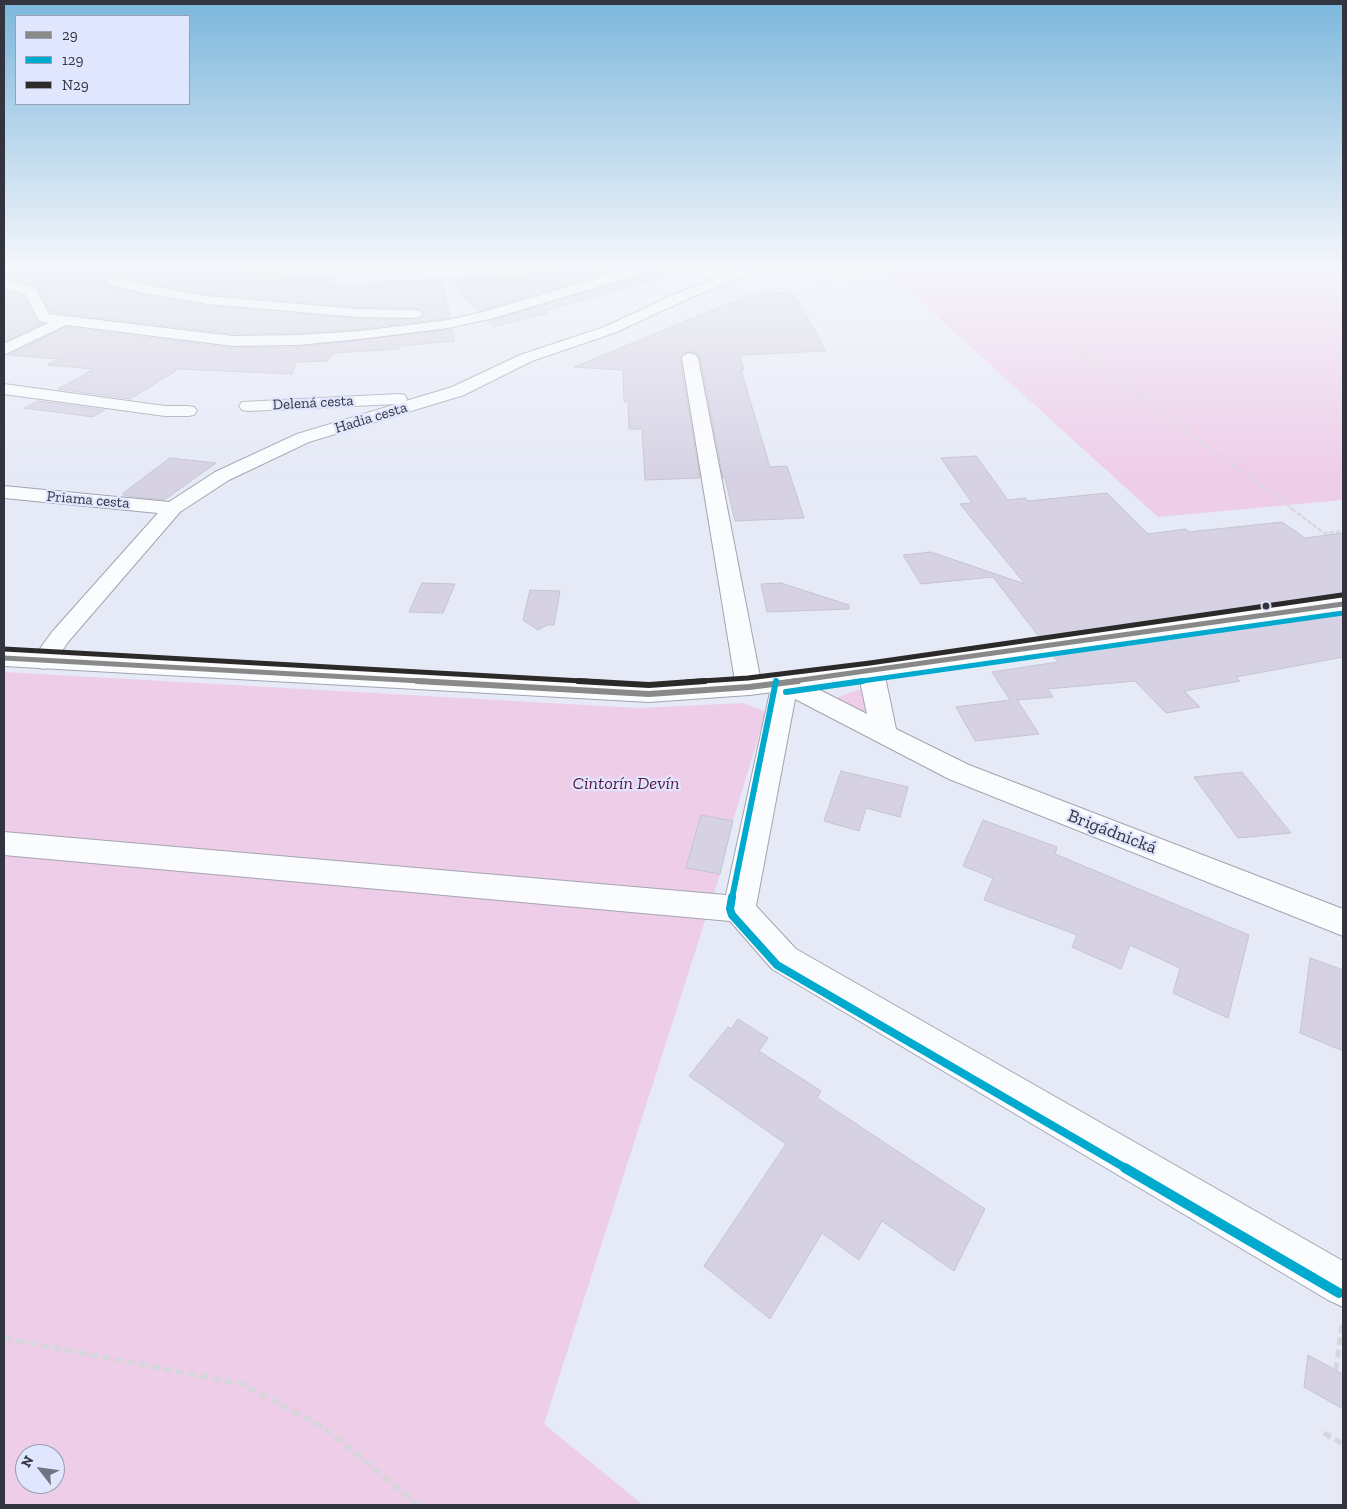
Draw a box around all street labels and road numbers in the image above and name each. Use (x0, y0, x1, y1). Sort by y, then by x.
street label: Delená cesta (272, 392, 354, 414)
street label: Hadia cesta (333, 398, 409, 438)
street label: Priama cesta (46, 487, 130, 513)
street label: Brigádnická (1064, 805, 1160, 859)

